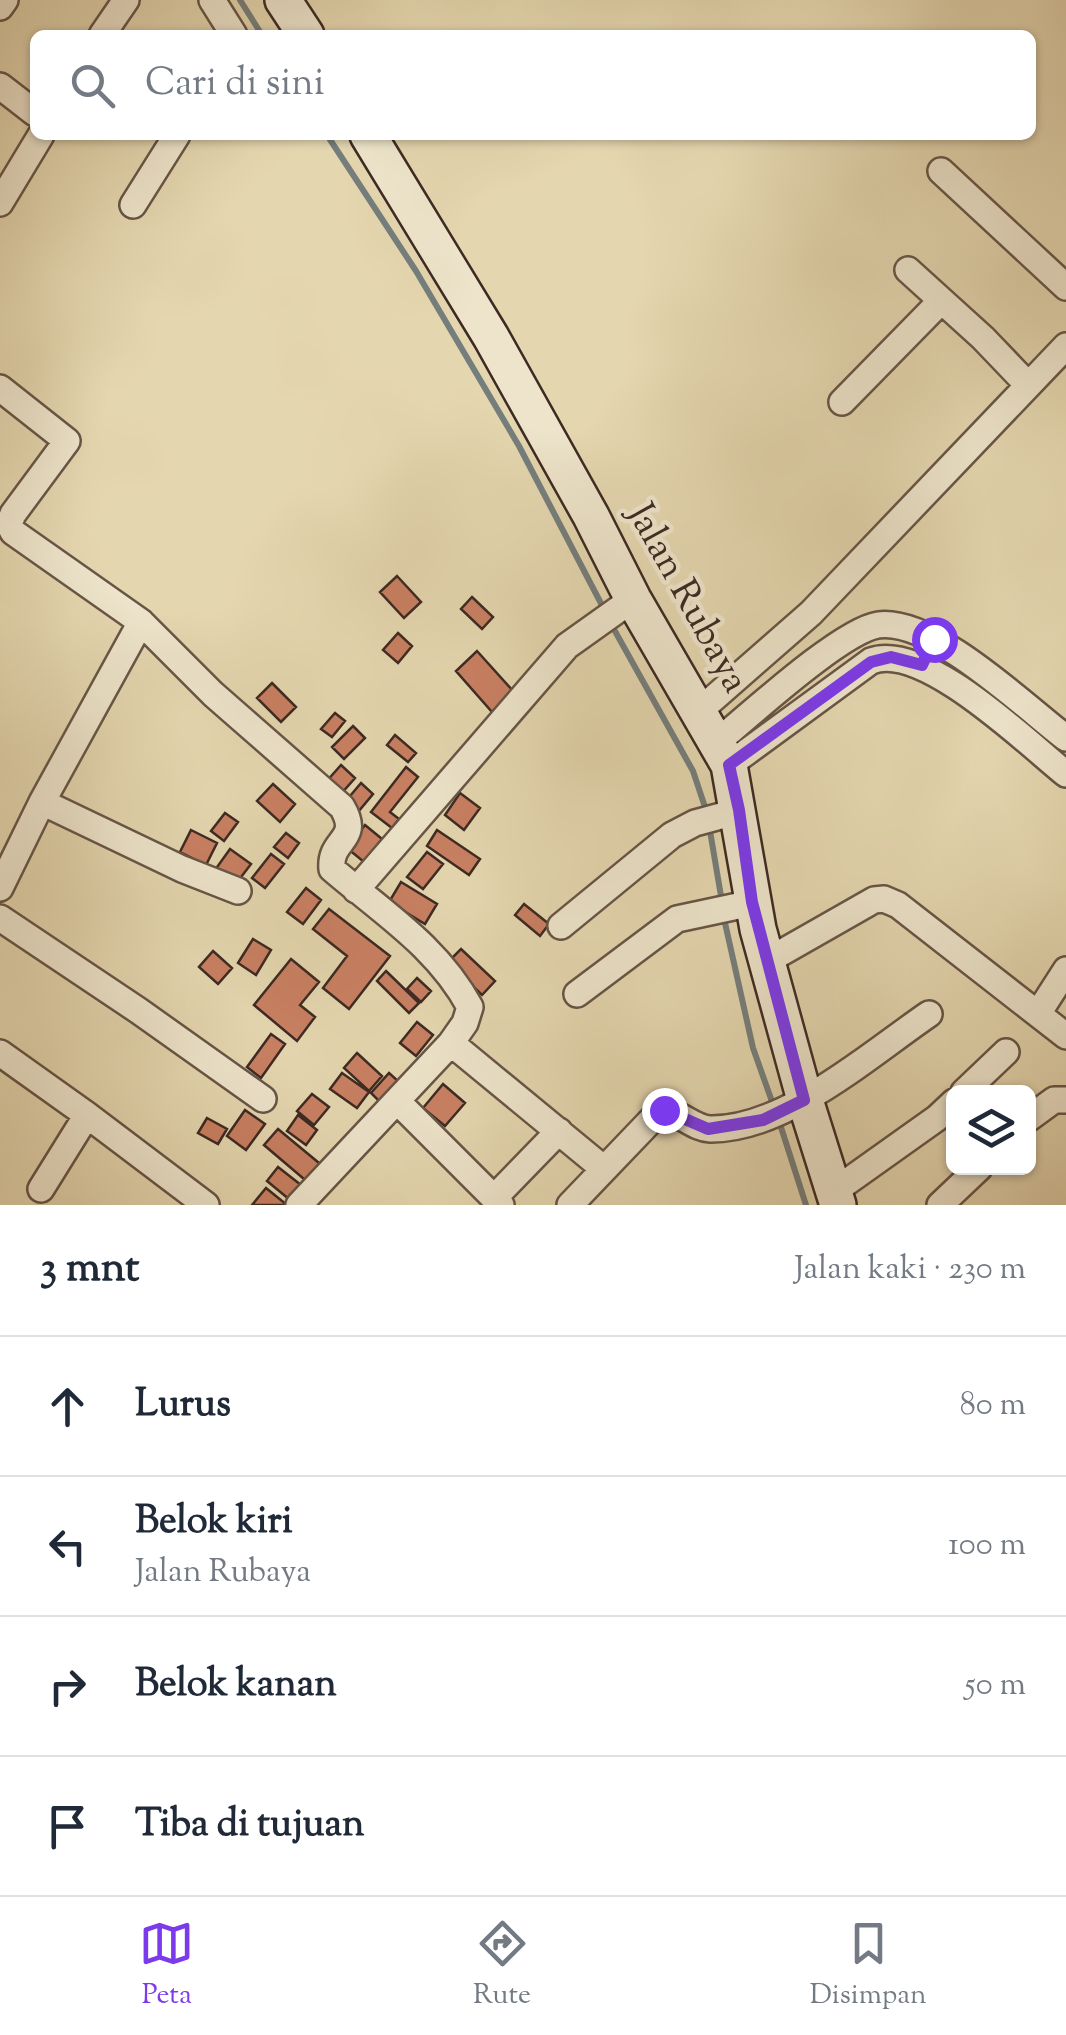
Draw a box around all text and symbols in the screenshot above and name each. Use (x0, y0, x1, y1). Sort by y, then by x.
search box (30, 30, 1036, 140)
icon: search (65, 58, 120, 113)
text: Cari di sini (145, 58, 325, 112)
street label: Jalan Rubaya (611, 493, 760, 704)
route start (912, 617, 958, 663)
map controls (946, 1085, 1036, 1175)
button: layers (946, 1085, 1036, 1175)
route end (642, 1088, 688, 1134)
text: 3 mnt (40, 1240, 139, 1300)
text: Jalan kaki · 230 m (794, 1247, 1026, 1293)
icon: ahead (40, 1379, 95, 1434)
text: Lurus (135, 1379, 231, 1433)
text: 80 m (960, 1383, 1026, 1429)
text: Belok kiri (135, 1496, 292, 1550)
icon: left (40, 1519, 95, 1574)
text: 100 m (948, 1523, 1026, 1569)
text: Jalan Rubaya (135, 1550, 311, 1596)
icon: right (40, 1659, 95, 1714)
text: Belok kanan (135, 1659, 337, 1713)
text: 50 m (965, 1663, 1026, 1709)
icon: arrive (40, 1799, 95, 1854)
text: Tiba di tujuan (135, 1799, 364, 1853)
tab: Peta (139, 1916, 194, 2016)
tab: Rute (473, 1916, 531, 2016)
tab: Disimpan (810, 1916, 927, 2016)

